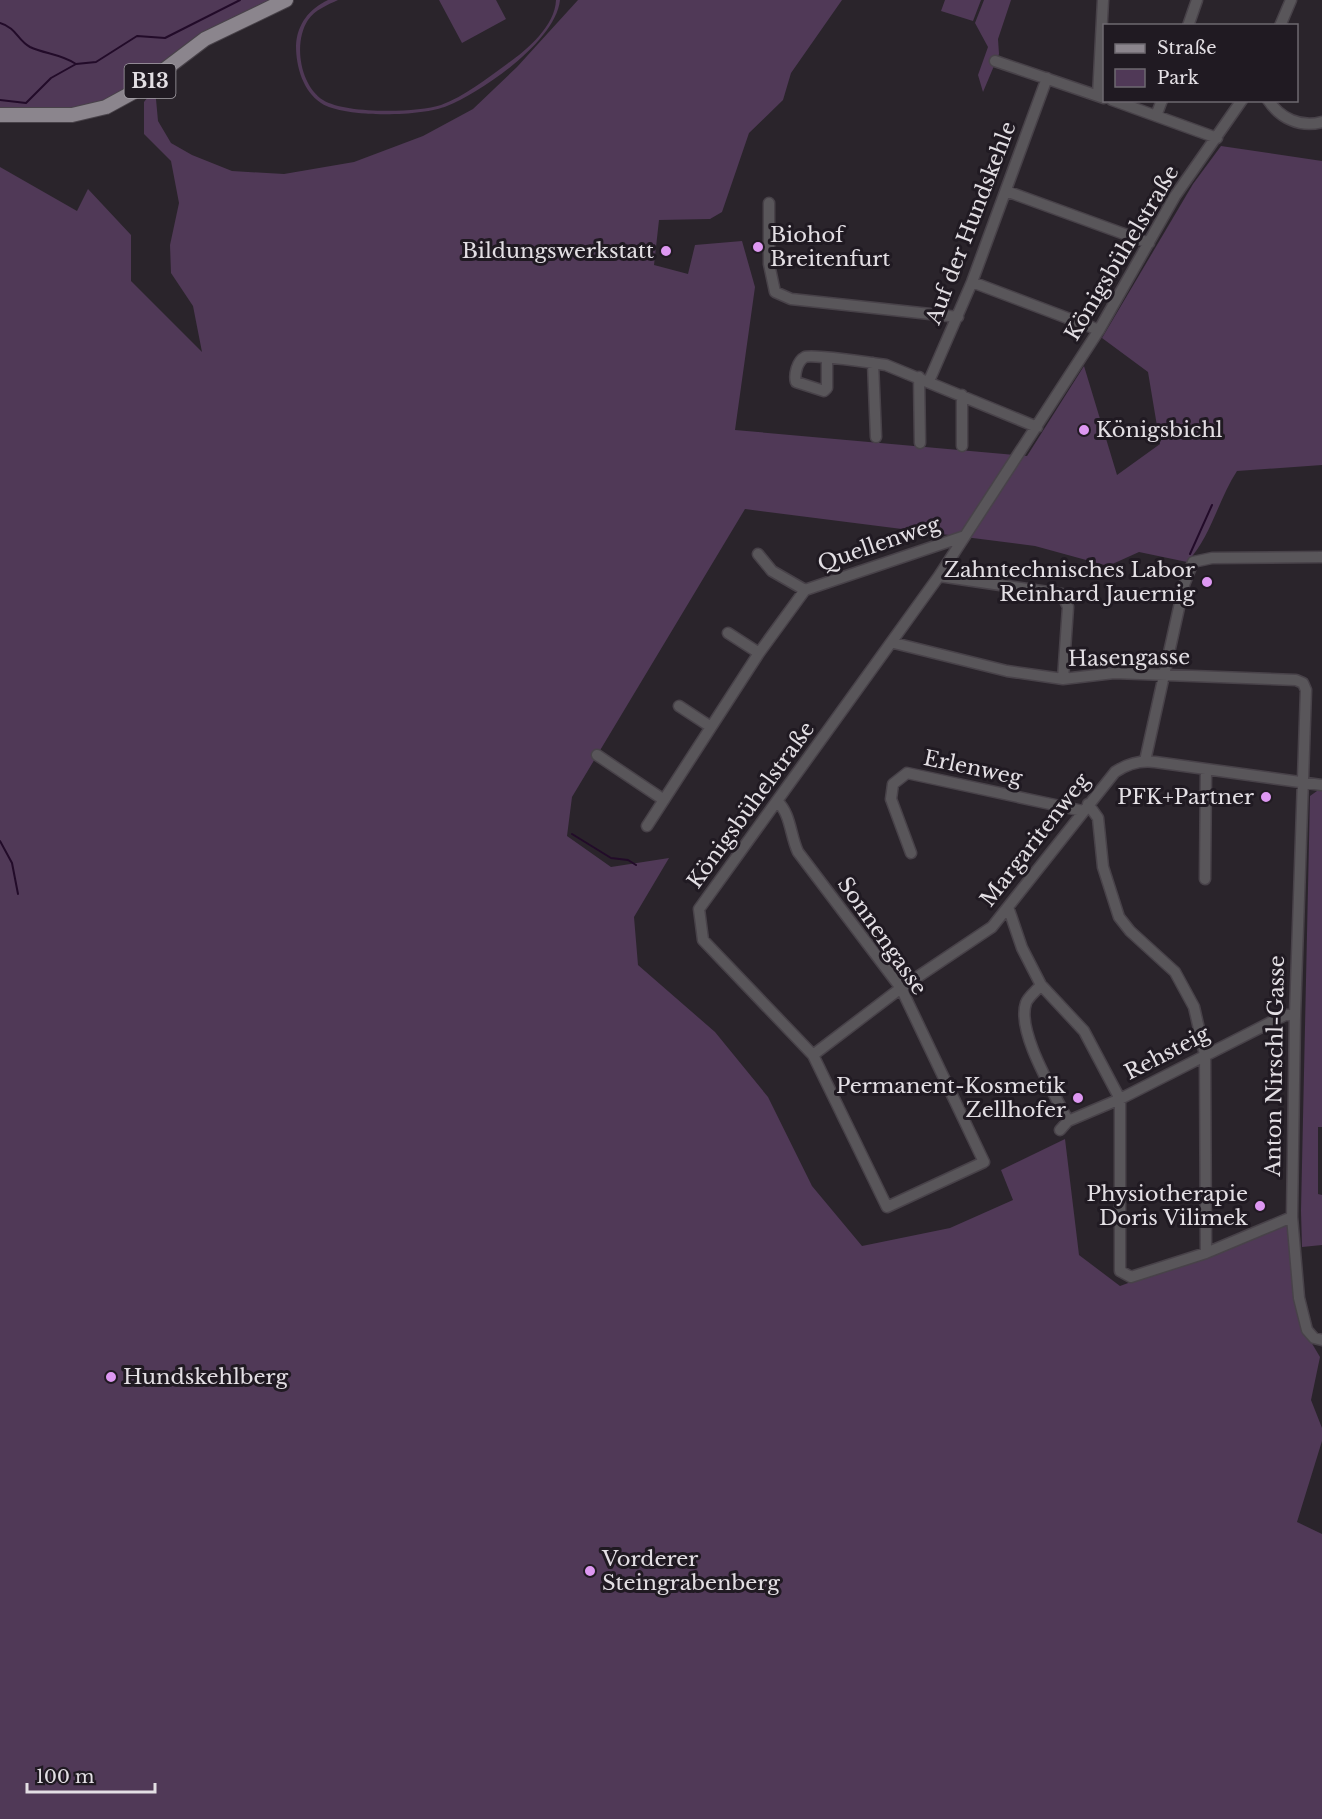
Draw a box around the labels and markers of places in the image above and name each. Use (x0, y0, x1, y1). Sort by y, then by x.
place label: Biohof Breitenfurt (770, 222, 890, 272)
place label: Bildungswerkstatt (462, 238, 654, 264)
marker: Biohof Breitenfurt (751, 240, 765, 254)
marker: Bildungswerkstatt (659, 244, 673, 258)
place label: Königsbichl (1096, 417, 1223, 443)
marker: Königsbichl (1077, 423, 1091, 437)
place label: Zahntechnisches Labor Reinhard Jauernig (944, 557, 1195, 607)
marker: Zahntechnisches Labor Reinhard Jauernig (1200, 575, 1214, 589)
place label: PFK+Partner (1117, 784, 1254, 810)
marker: PFK+Partner (1259, 790, 1273, 804)
place label: Permanent-Kosmetik Zellhofer (836, 1073, 1066, 1123)
marker: Permanent-Kosmetik Zellhofer (1071, 1091, 1085, 1105)
place label: Physiotherapie Doris Vilimek (1086, 1181, 1248, 1231)
marker: Physiotherapie Doris Vilimek (1253, 1199, 1267, 1213)
place label: Hundskehlberg (123, 1364, 289, 1390)
marker: Hundskehlberg (104, 1370, 118, 1384)
place label: Vorderer Steingrabenberg (601, 1546, 780, 1596)
marker: Vorderer Steingrabenberg (583, 1564, 597, 1578)

